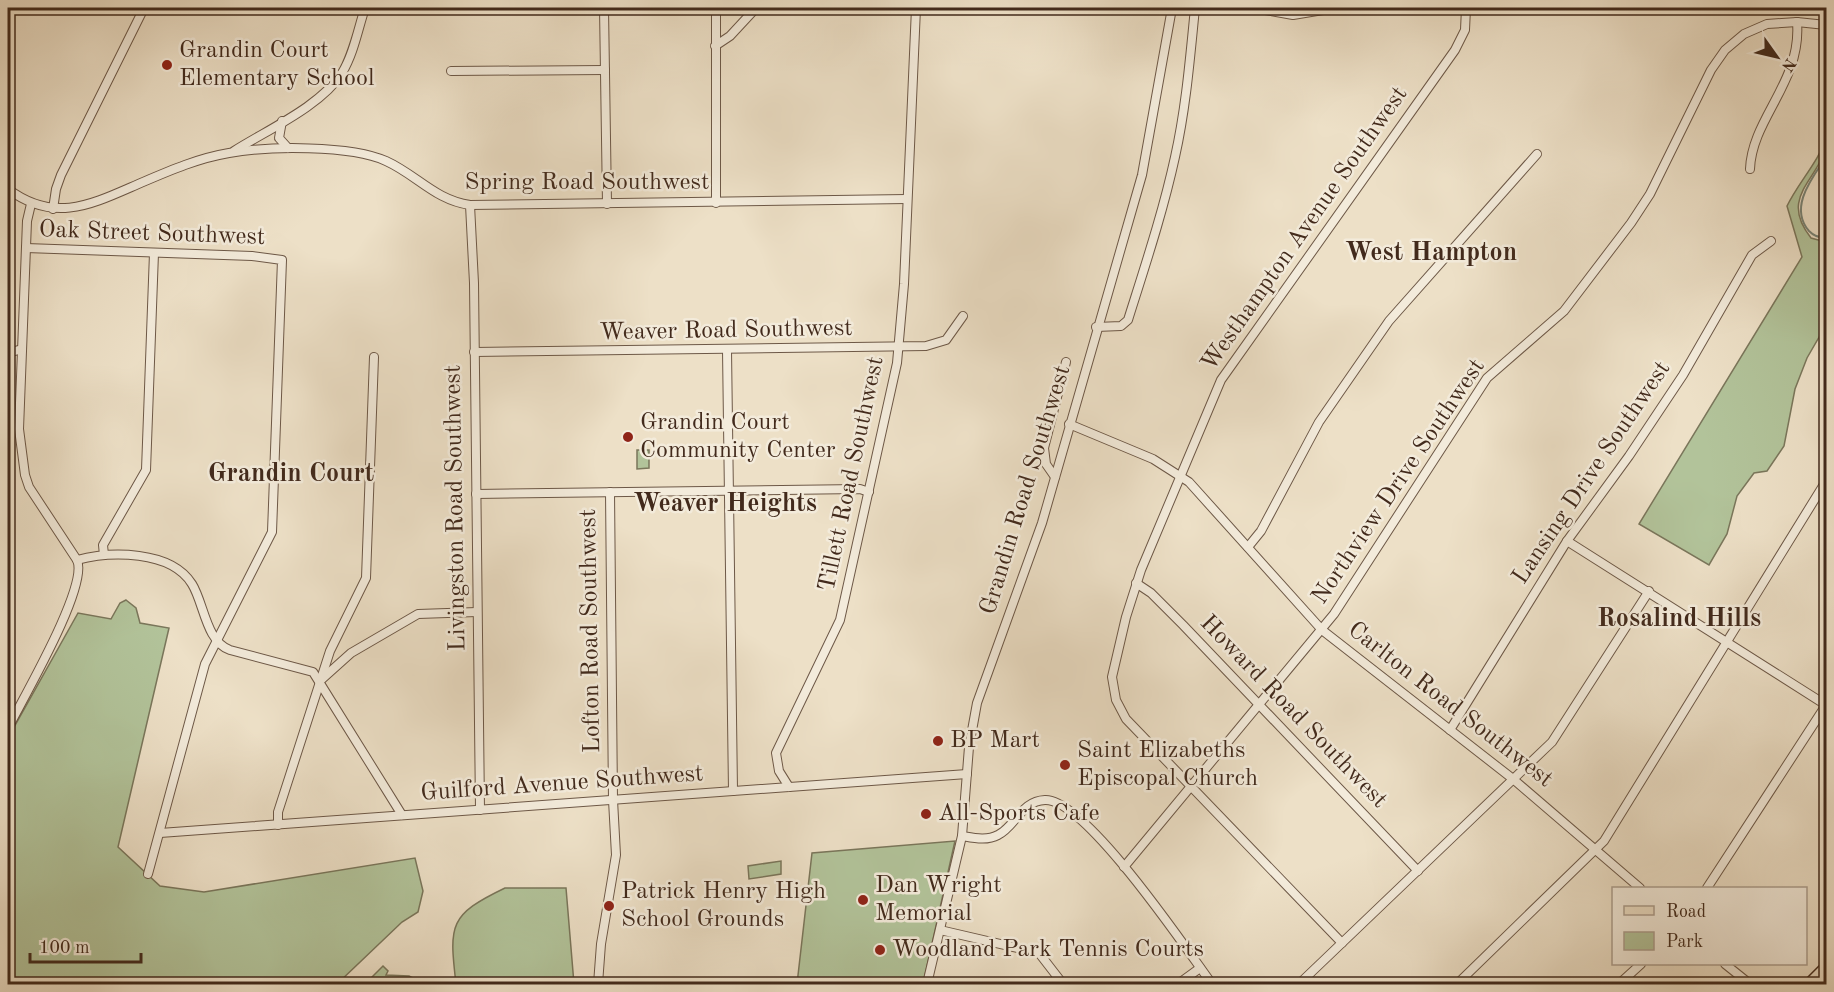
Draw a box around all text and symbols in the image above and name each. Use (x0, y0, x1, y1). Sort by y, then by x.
north arrow (1747, 27, 1807, 87)
place label: Grandin Court Elementary School (179, 39, 374, 91)
text: N (1777, 55, 1798, 74)
marker: Grandin Court Elementary School (160, 58, 174, 72)
street label: Westhampton Avenue Southwest (1197, 82, 1413, 376)
street label: Spring Road Southwest (465, 171, 709, 195)
street label: Oak Street Southwest (38, 218, 266, 250)
district label: West Hampton (1345, 240, 1517, 266)
street label: Weaver Road Southwest (599, 317, 853, 345)
street label: Tillett Road Southwest (815, 354, 889, 594)
street label: Northview Drive Southwest (1308, 355, 1490, 609)
street label: Lansing Drive Southwest (1508, 357, 1676, 589)
street label: Grandin Road Southwest (977, 363, 1075, 617)
street label: Livingston Road Southwest (442, 364, 470, 652)
place label: Grandin Court Community Center (640, 411, 836, 463)
marker: Grandin Court Community Center (621, 430, 635, 444)
district label: Grandin Court (208, 461, 374, 487)
district label: Weaver Heights (633, 491, 817, 517)
street label: Lofton Road Southwest (577, 509, 605, 753)
district label: Rosalind Hills (1597, 606, 1761, 632)
street label: Howard Road Southwest (1195, 611, 1391, 813)
street label: Carlton Road Southwest (1343, 618, 1557, 792)
place label: BP Mart (950, 729, 1040, 753)
marker: BP Mart (931, 734, 945, 748)
place label: Saint Elizabeths Episcopal Church (1077, 739, 1258, 791)
marker: Saint Elizabeths Episcopal Church (1058, 758, 1072, 772)
street label: Guilford Avenue Southwest (420, 762, 704, 806)
place label: All-Sports Cafe (938, 802, 1100, 826)
marker: All-Sports Cafe (919, 807, 933, 821)
place label: Dan Wright Memorial (875, 874, 1002, 926)
place label: Patrick Henry High School Grounds (621, 880, 826, 932)
legend (1612, 887, 1807, 965)
marker: Dan Wright Memorial (856, 893, 870, 907)
marker: Patrick Henry High School Grounds (602, 899, 616, 913)
text: Road (1666, 903, 1706, 921)
scale bar (30, 926, 141, 964)
text: Park (1666, 933, 1703, 951)
place label: Woodland Park Tennis Courts (892, 938, 1204, 962)
text: 100 m (39, 939, 90, 957)
marker: Woodland Park Tennis Courts (873, 943, 887, 957)

